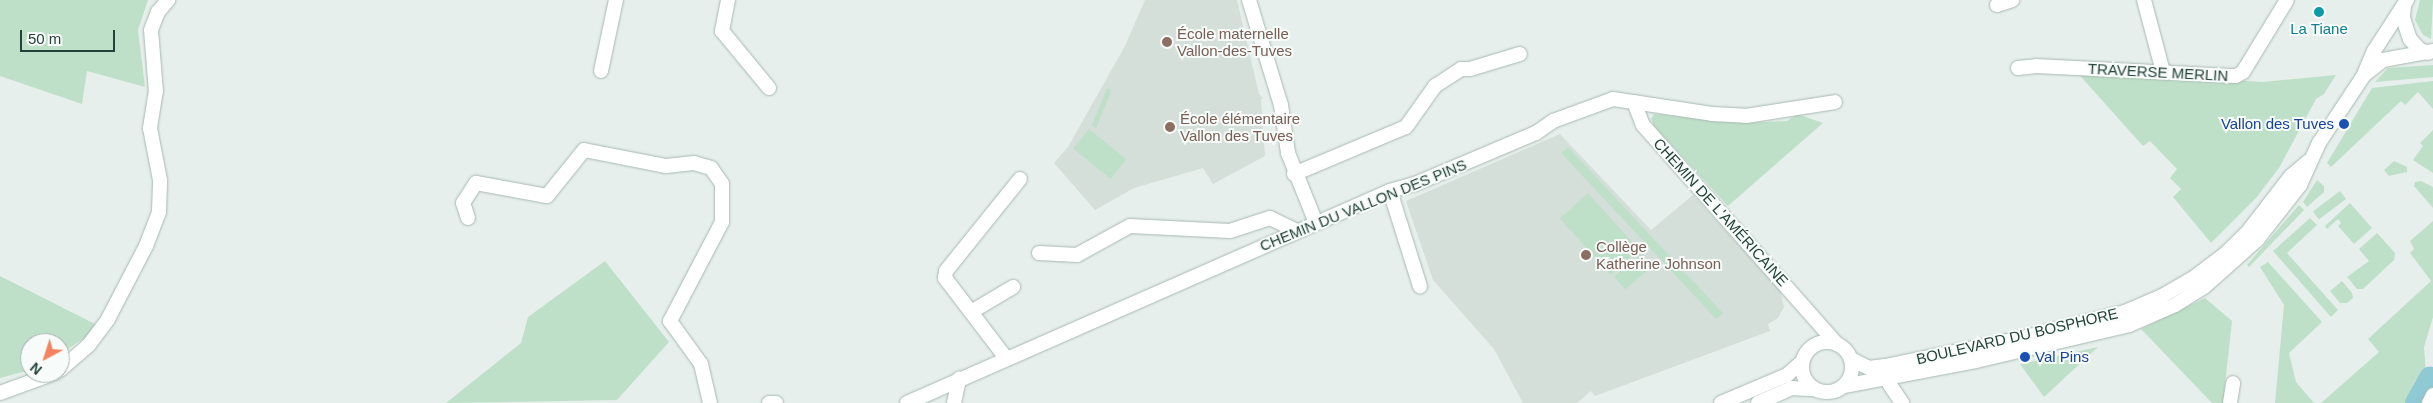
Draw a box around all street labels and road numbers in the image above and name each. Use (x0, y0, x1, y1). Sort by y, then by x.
street label: TRAVERSE MERLIN (2087, 59, 2229, 85)
street label: CHEMIN DE L'AMÉRICAINE (1650, 134, 1792, 290)
street label: CHEMIN DU VALLON DES PINS (1257, 155, 1469, 255)
street label: BOULEVARD DU BOSPHORE (1914, 304, 2120, 368)

